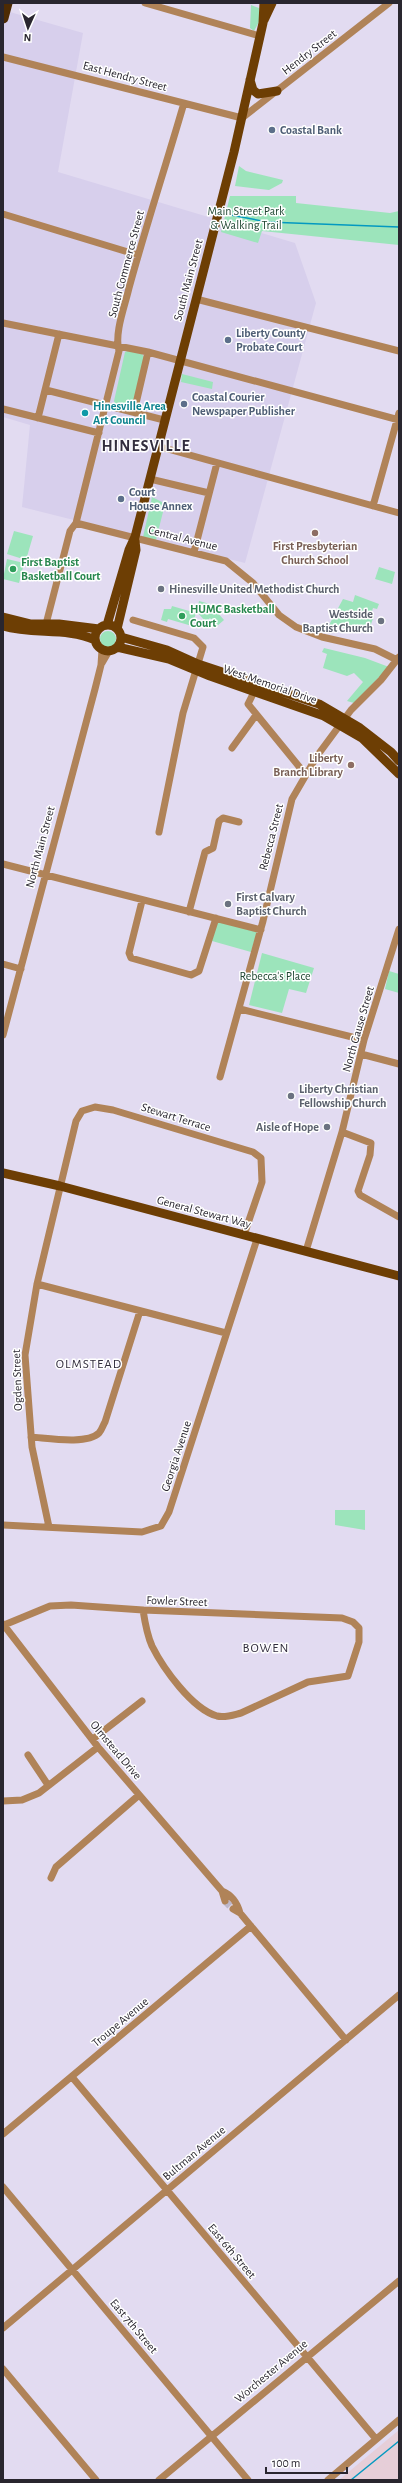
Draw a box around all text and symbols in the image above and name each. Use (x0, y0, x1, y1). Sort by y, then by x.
north arrow (8, 8, 48, 48)
street label: Hendry Street (280, 27, 339, 78)
text: N (23, 32, 32, 43)
street label: East Hendry Street (81, 59, 169, 94)
place label: Coastal Bank (280, 124, 342, 136)
marker: Coastal Bank (267, 125, 277, 135)
park label: Main Street Park & Walking Trail (208, 205, 285, 231)
street label: South Commerce Street (106, 209, 146, 319)
street label: South Main Street (171, 238, 205, 322)
place label: Liberty County Probate Court (236, 327, 306, 353)
marker: Liberty County Probate Court (223, 335, 233, 345)
place label: Coastal Courier Newspaper Publisher (192, 391, 296, 417)
marker: Coastal Courier Newspaper Publisher (179, 399, 189, 409)
place label: Hinesville Area Art Council (93, 400, 166, 426)
marker: Hinesville Area Art Council (80, 408, 90, 418)
district label: HINESVILLE (101, 438, 191, 454)
place label: Court House Annex (129, 486, 193, 512)
marker: Court House Annex (116, 494, 126, 504)
street label: Central Avenue (147, 524, 219, 552)
marker: First Presbyterian Church School (310, 528, 320, 538)
place label: First Presbyterian Church School (273, 540, 357, 566)
place label: First Baptist Basketball Court (21, 556, 100, 582)
marker: First Baptist Basketball Court (8, 564, 18, 574)
place label: Hinesville United Methodist Church (169, 583, 339, 595)
marker: Hinesville United Methodist Church (156, 584, 166, 594)
place label: HUMC Basketball Court (190, 603, 275, 629)
place label: Westside Baptist Church (302, 608, 373, 634)
marker: HUMC Basketball Court (177, 611, 187, 621)
marker: Westside Baptist Church (376, 616, 386, 626)
street label: West Memorial Drive (222, 662, 318, 706)
place label: Liberty Branch Library (273, 752, 344, 779)
marker: Liberty Branch Library (346, 760, 356, 770)
street label: Rebecca Street (257, 802, 285, 872)
street label: North Main Street (23, 805, 57, 889)
place label: First Calvary Baptist Church (236, 891, 307, 917)
marker: First Calvary Baptist Church (223, 899, 233, 909)
park label: Rebecca's Place (239, 970, 311, 982)
street label: North Gause Street (340, 985, 376, 1073)
place label: Liberty Christian Fellowship Church (299, 1083, 386, 1109)
marker: Liberty Christian Fellowship Church (286, 1091, 296, 1101)
street label: Stewart Terrace (140, 1101, 212, 1133)
place label: Aisle of Hope (256, 1121, 319, 1133)
marker: Aisle of Hope (322, 1122, 332, 1132)
street label: General Stewart Way (155, 1194, 252, 1231)
street label: Ogden Street (10, 1349, 24, 1411)
district label: OLMSTEAD (56, 1358, 122, 1371)
street label: Georgia Avenue (159, 1419, 193, 1493)
street label: Fowler Street (146, 1594, 208, 1608)
district label: BOWEN (243, 1642, 289, 1655)
street label: Olmstead Drive (88, 1718, 144, 1782)
street label: Troupe Avenue (89, 1995, 151, 2049)
street label: Bultman Avenue (160, 2123, 228, 2183)
street label: East 6th Street (206, 2221, 258, 2281)
street label: East 7th Street (108, 2297, 160, 2356)
street label: Worchester Avenue (232, 2337, 310, 2405)
scale bar (266, 2449, 347, 2475)
text: 100 m (272, 2457, 300, 2469)

